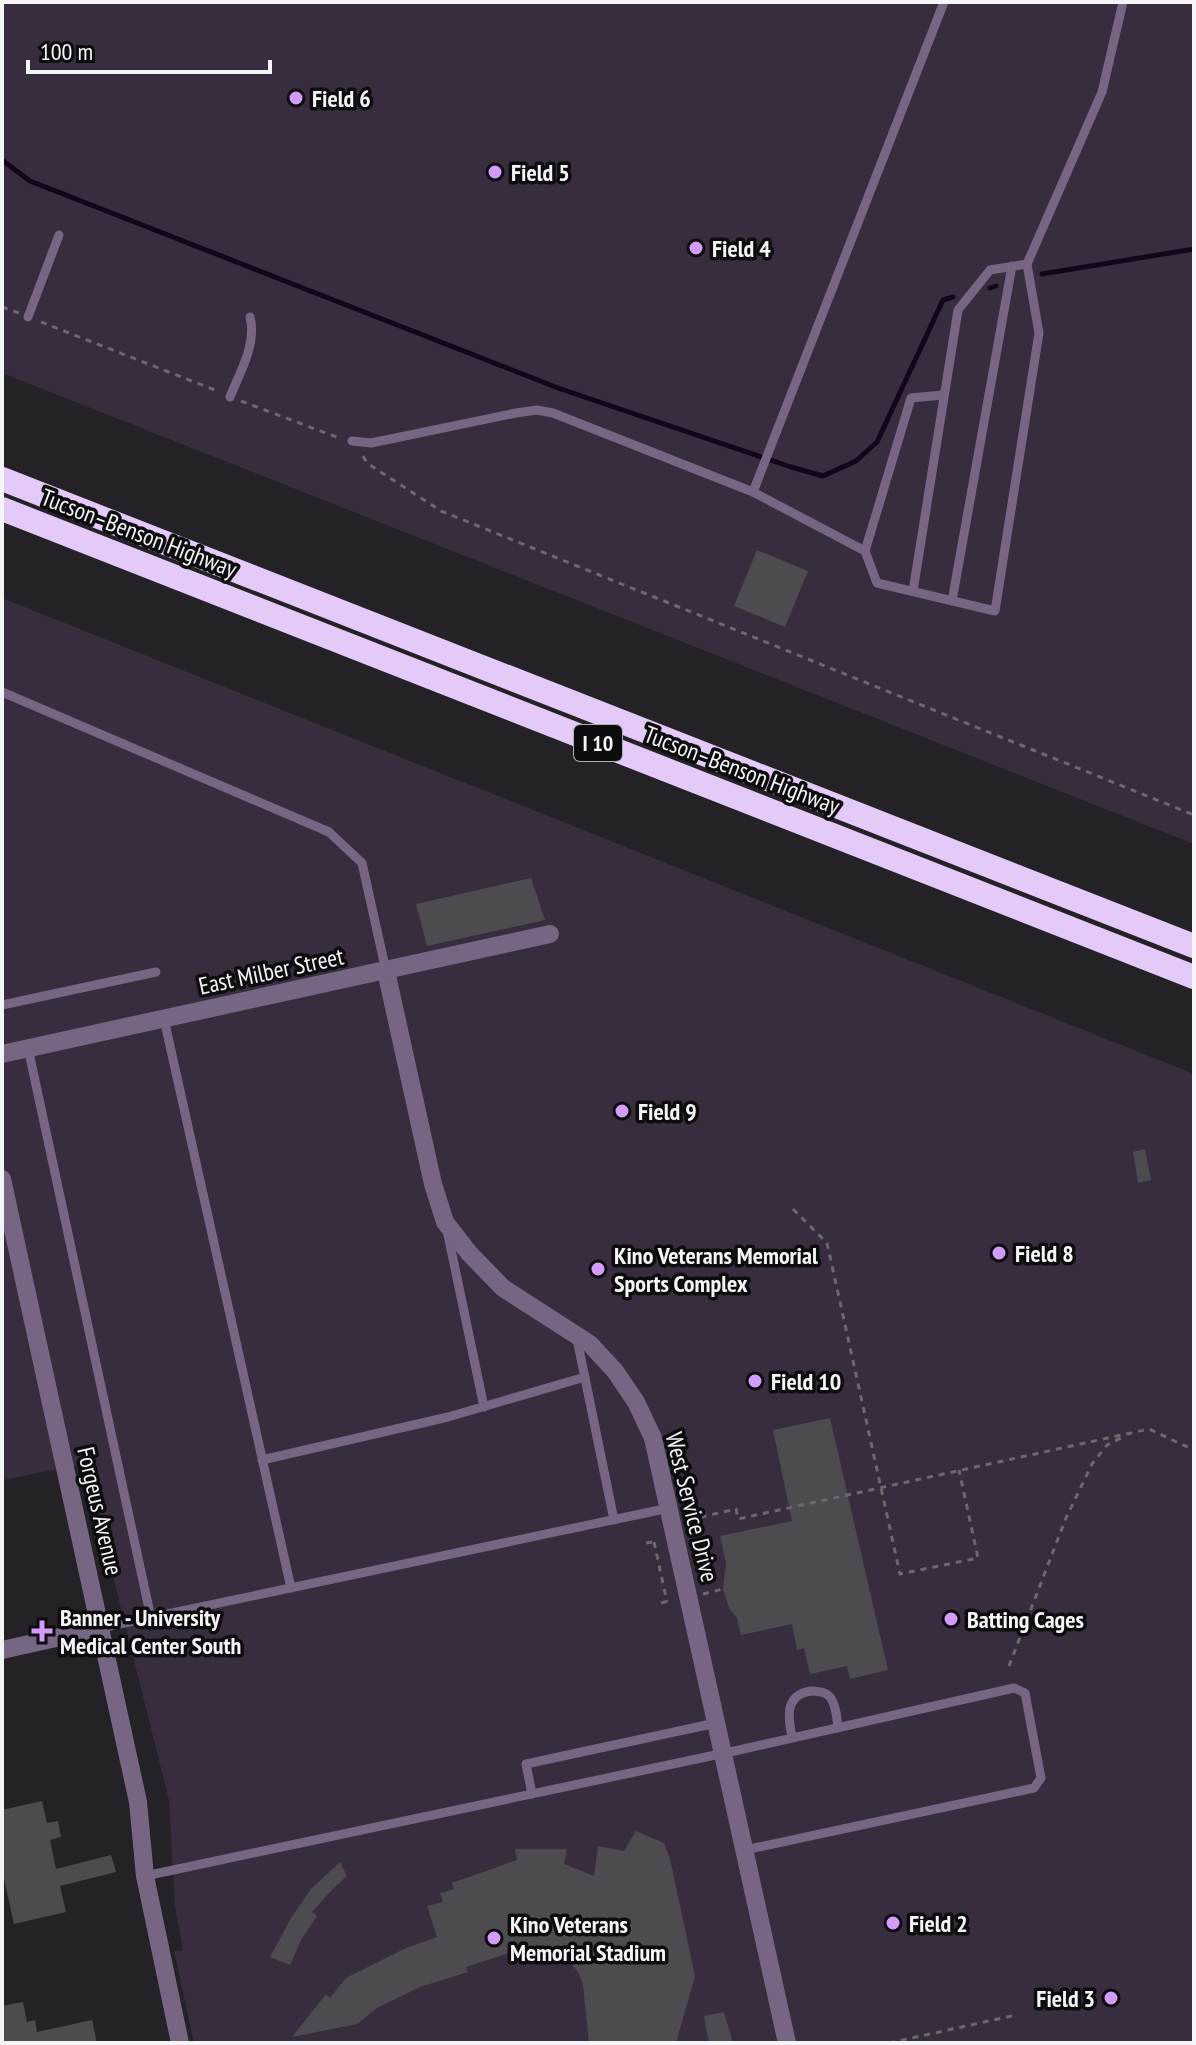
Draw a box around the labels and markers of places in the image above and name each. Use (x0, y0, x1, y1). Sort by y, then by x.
place label: Field 6 (312, 83, 371, 114)
marker: Field 6 (287, 89, 305, 107)
place label: Field 5 (511, 157, 570, 188)
marker: Field 5 (486, 163, 504, 181)
place label: Field 4 (712, 233, 771, 264)
marker: Field 4 (687, 239, 705, 257)
place label: Field 9 (638, 1096, 697, 1127)
marker: Field 9 (613, 1102, 631, 1120)
place label: Field 8 (1015, 1238, 1074, 1269)
place label: Kino Veterans Memorial Sports Complex (614, 1240, 818, 1299)
marker: Field 8 (990, 1244, 1008, 1262)
marker: Kino Veterans Memorial Sports Complex (589, 1260, 607, 1278)
place label: Field 10 (771, 1366, 841, 1397)
marker: Field 10 (746, 1372, 764, 1390)
place label: Banner - University Medical Center South (60, 1602, 241, 1661)
place label: Batting Cages (967, 1604, 1084, 1635)
marker: Batting Cages (942, 1610, 960, 1628)
marker: Banner - University Medical Center South (31, 1620, 53, 1642)
place label: Field 2 (909, 1908, 968, 1939)
place label: Kino Veterans Memorial Stadium (510, 1909, 666, 1968)
marker: Field 2 (884, 1914, 902, 1932)
marker: Kino Veterans Memorial Stadium (485, 1929, 503, 1947)
place label: Field 3 (1036, 1983, 1095, 2014)
marker: Field 3 (1102, 1989, 1120, 2007)

